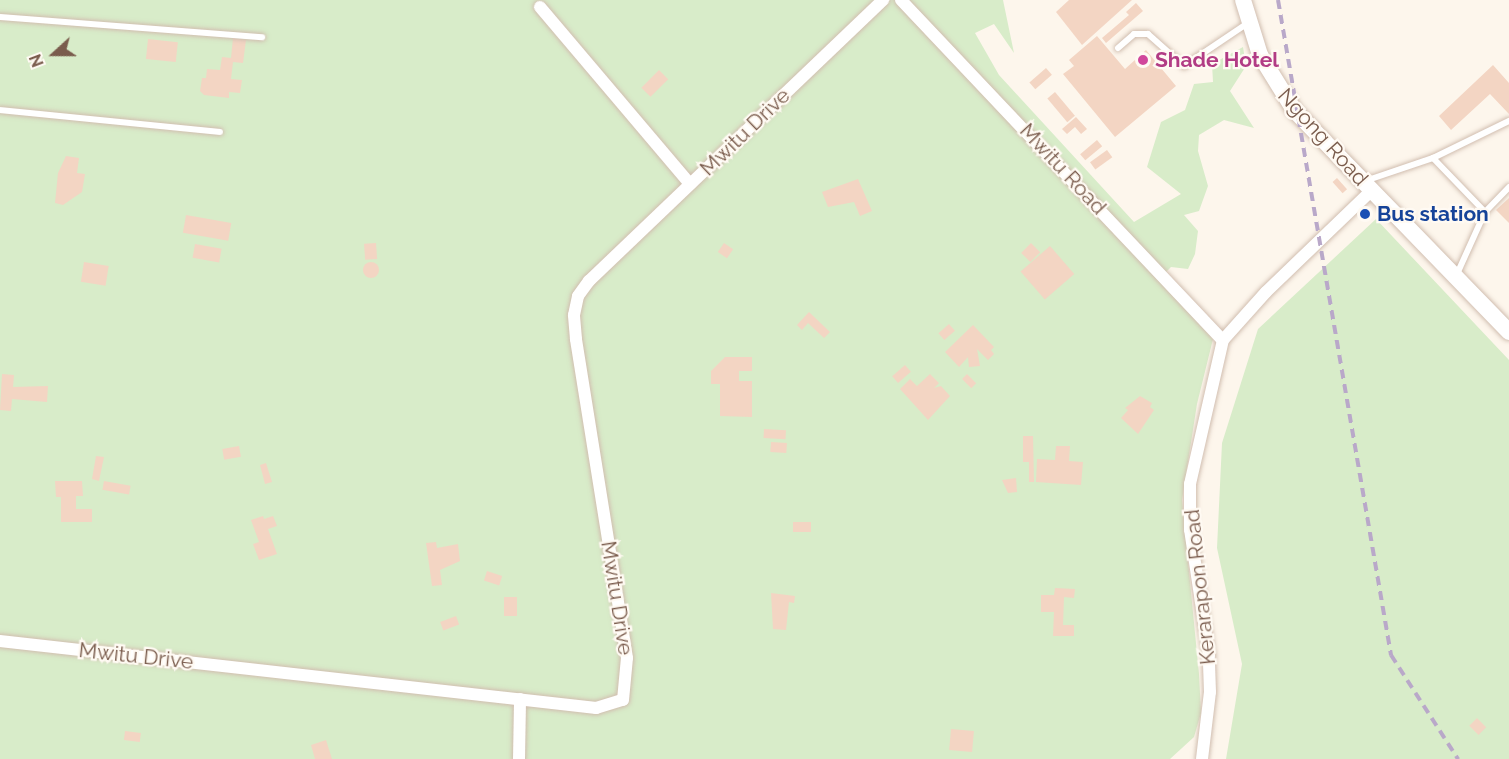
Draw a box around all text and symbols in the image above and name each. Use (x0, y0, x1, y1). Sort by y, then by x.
north arrow (24, 24, 84, 84)
place label: Shade Hotel (1155, 47, 1279, 73)
text: N (26, 52, 48, 70)
marker: Shade Hotel (1136, 53, 1150, 67)
street label: Mwitu Drive (695, 83, 795, 181)
street label: Ngong Road (1273, 83, 1373, 191)
street label: Mwitu Road (1014, 118, 1112, 220)
place label: Bus station (1377, 201, 1489, 227)
marker: Bus station (1358, 207, 1372, 221)
street label: Kerarapon Road (1179, 508, 1221, 666)
street label: Mwitu Drive (596, 539, 638, 657)
street label: Mwitu Drive (77, 637, 195, 675)

